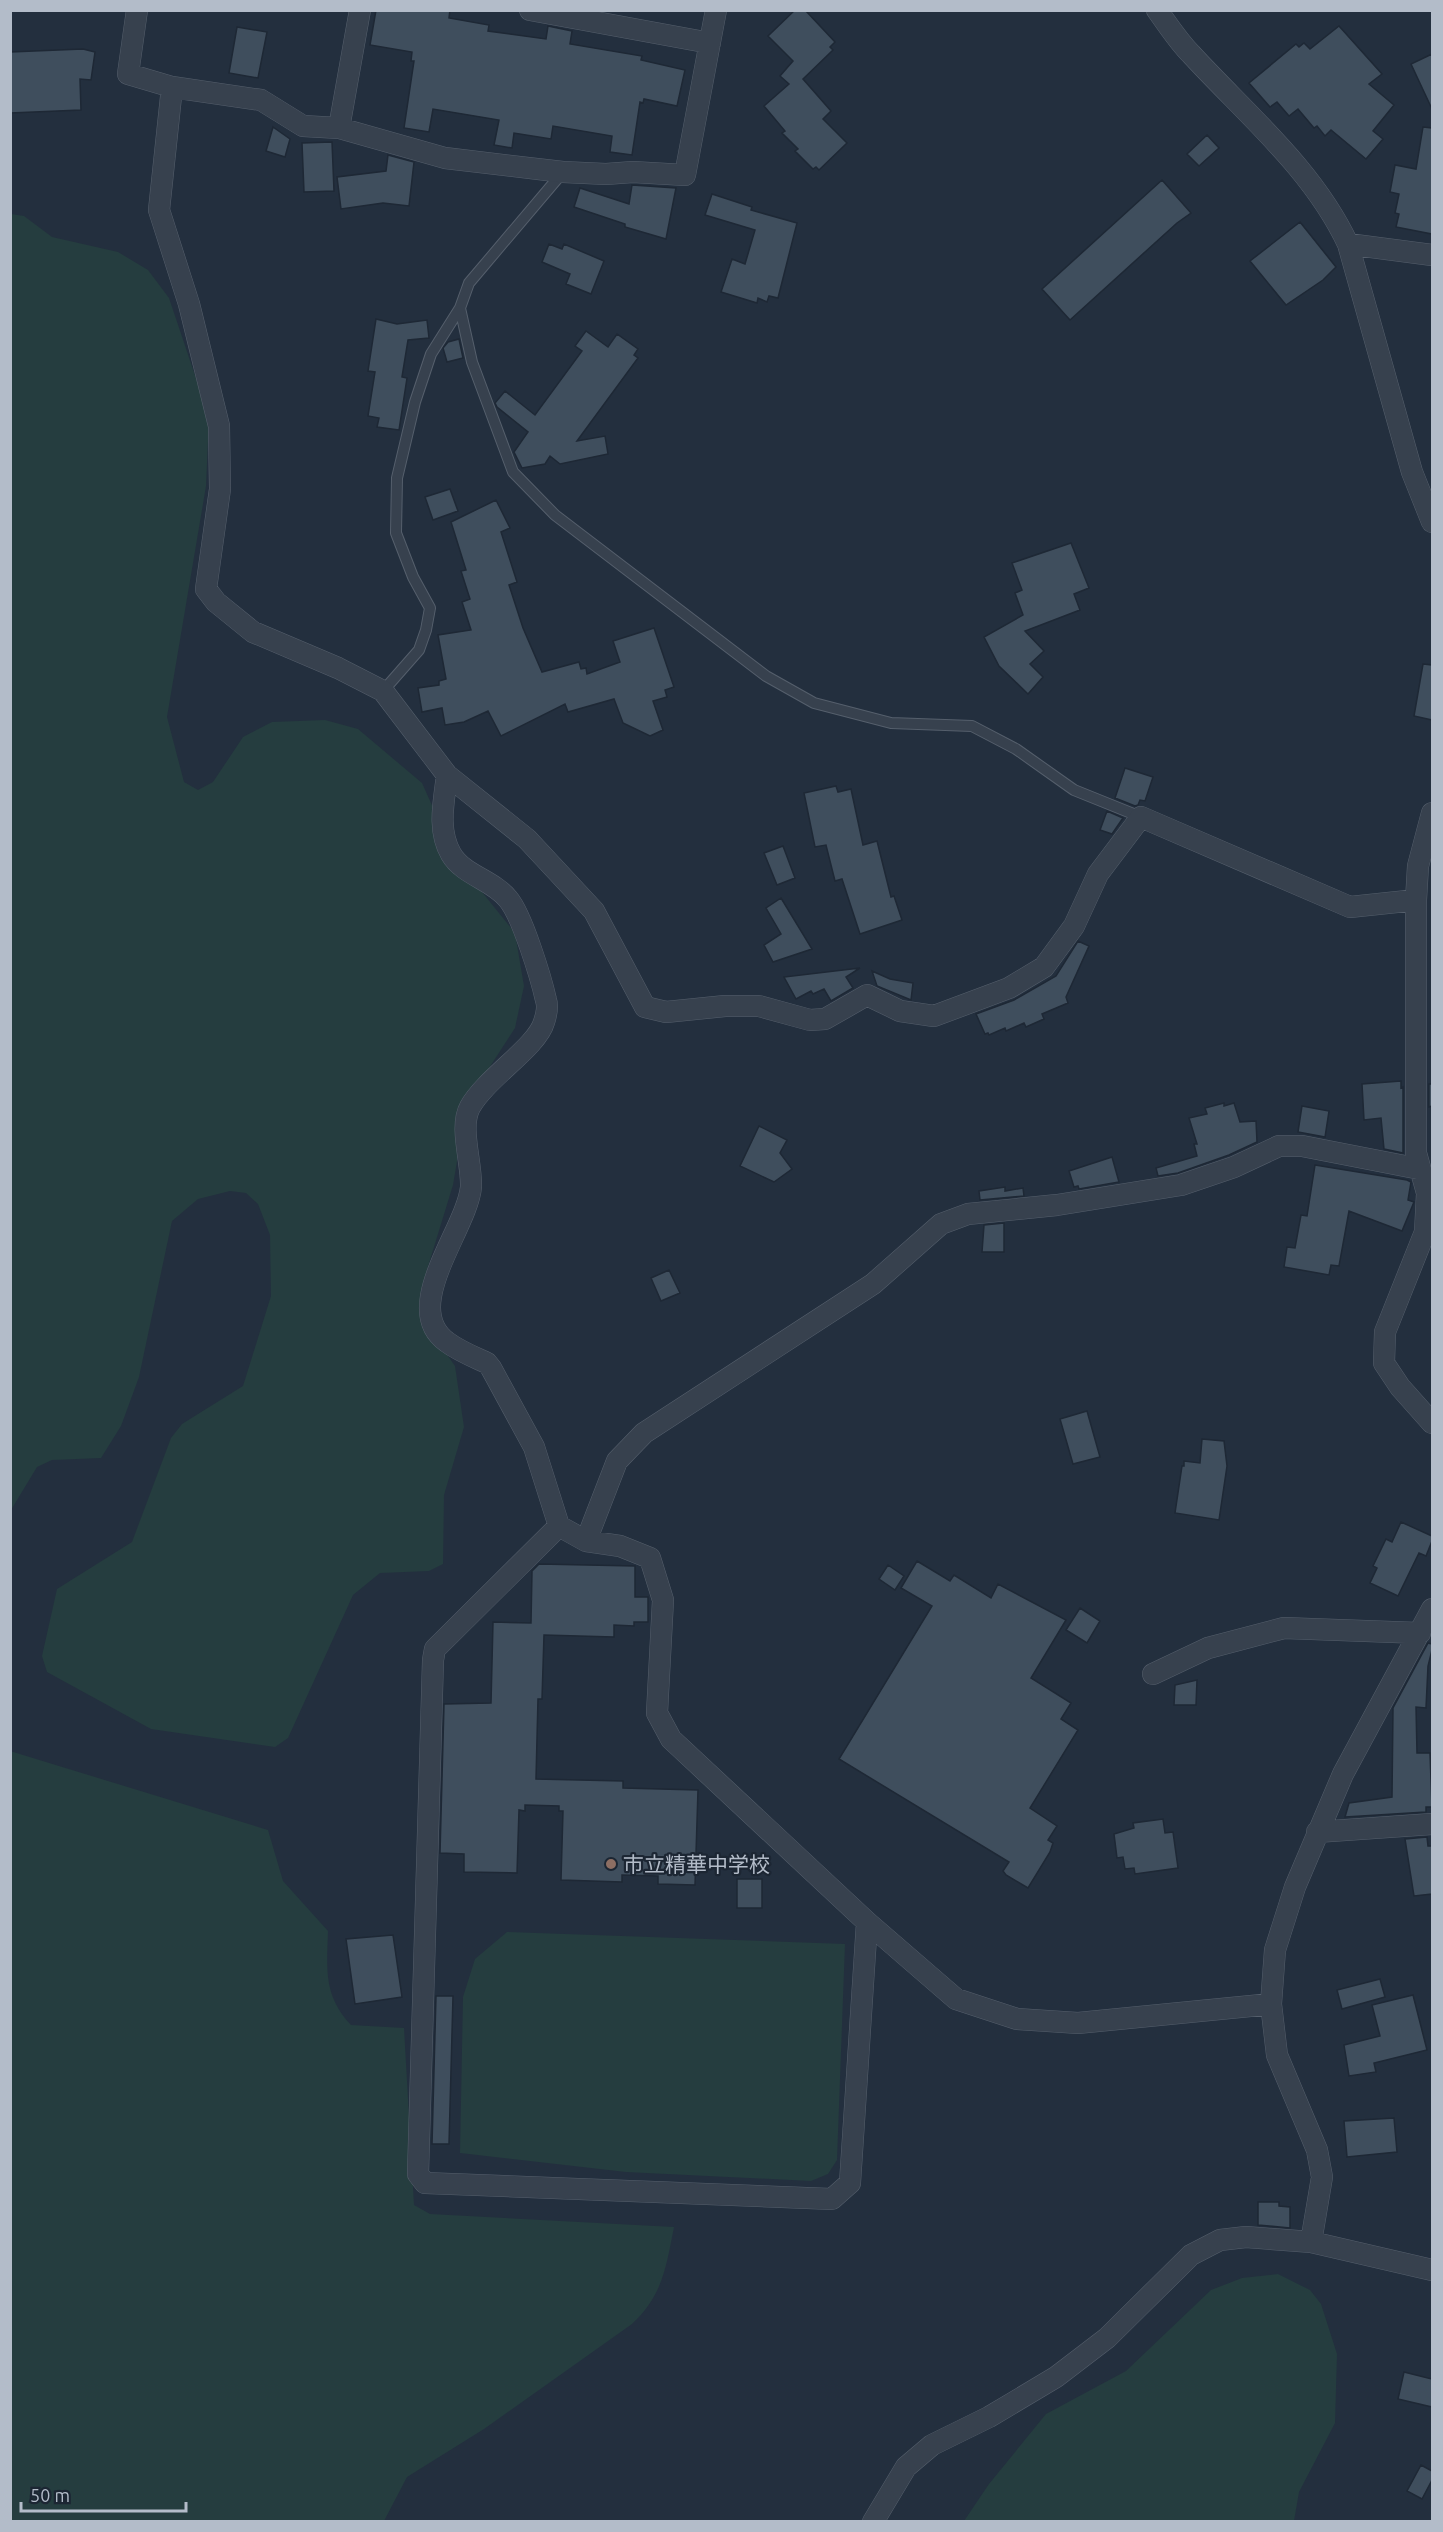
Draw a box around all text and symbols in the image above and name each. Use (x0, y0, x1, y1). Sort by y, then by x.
place label: 市立精華中学校 (623, 1852, 770, 1876)
marker: 市立精華中学校 (604, 1857, 618, 1871)
scale bar (21, 2475, 186, 2513)
text: 50 m (30, 2485, 70, 2505)

